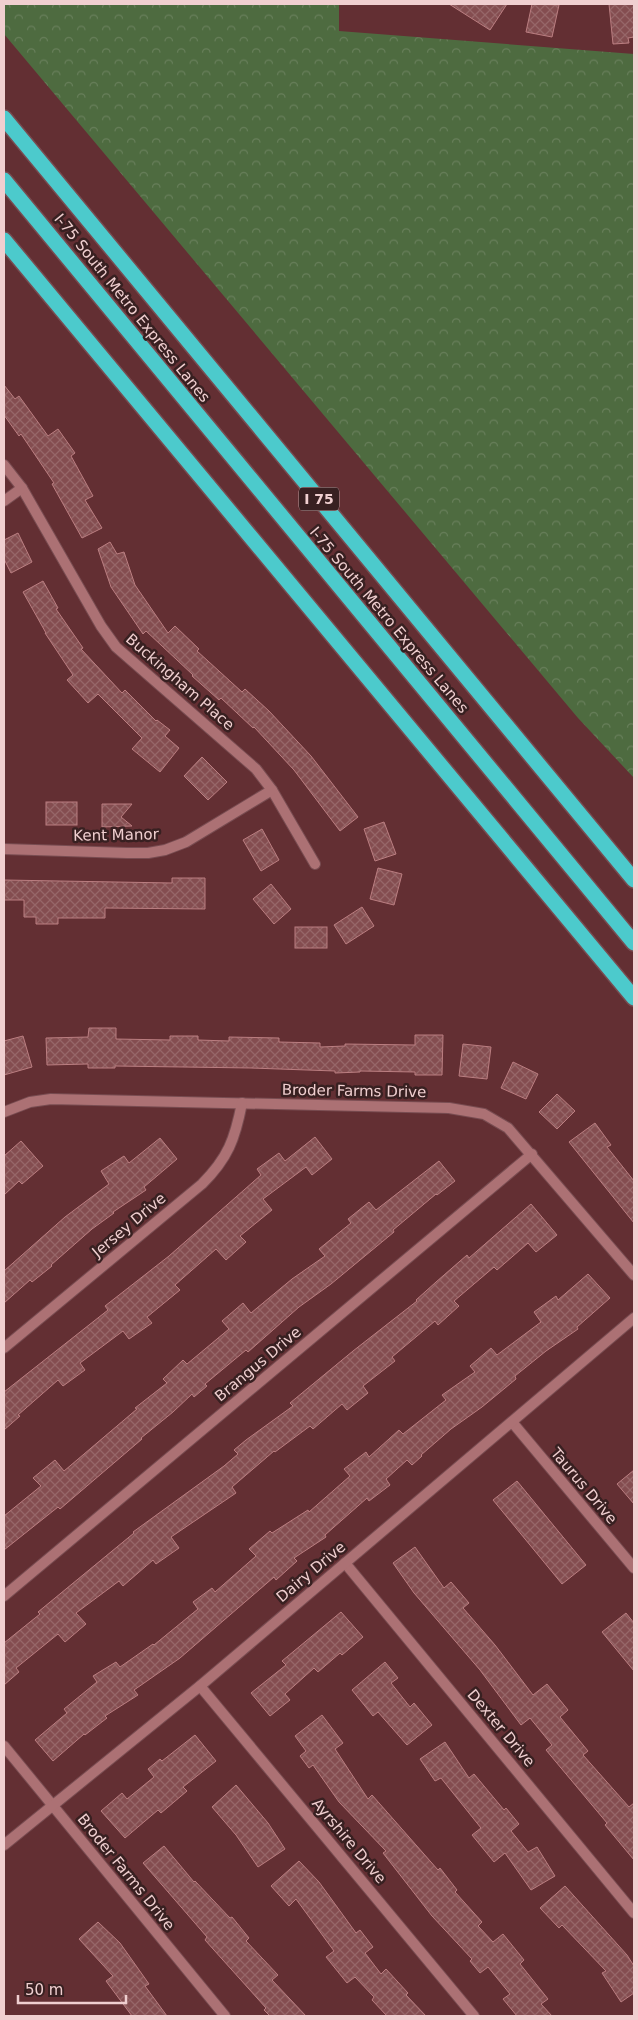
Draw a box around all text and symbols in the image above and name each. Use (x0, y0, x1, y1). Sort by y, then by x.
street label: I-75 South Metro Express Lanes (50, 210, 214, 406)
road number: I 75 (299, 488, 339, 510)
street label: I-75 South Metro Express Lanes (306, 523, 472, 717)
street label: Buckingham Place (122, 630, 238, 734)
street label: Kent Manor (73, 825, 160, 845)
street label: Broder Farms Drive (282, 1081, 426, 1101)
street label: Jersey Drive (88, 1189, 169, 1262)
street label: Brangus Drive (211, 1323, 305, 1405)
street label: Taurus Drive (546, 1444, 621, 1528)
street label: Dairy Drive (273, 1538, 349, 1606)
street label: Dexter Drive (463, 1686, 539, 1770)
street label: Ayrshire Drive (308, 1795, 390, 1887)
street label: Broder Farms Drive (74, 1810, 178, 1934)
scale bar (18, 1972, 125, 2004)
text: 50 m (25, 1981, 63, 1999)

